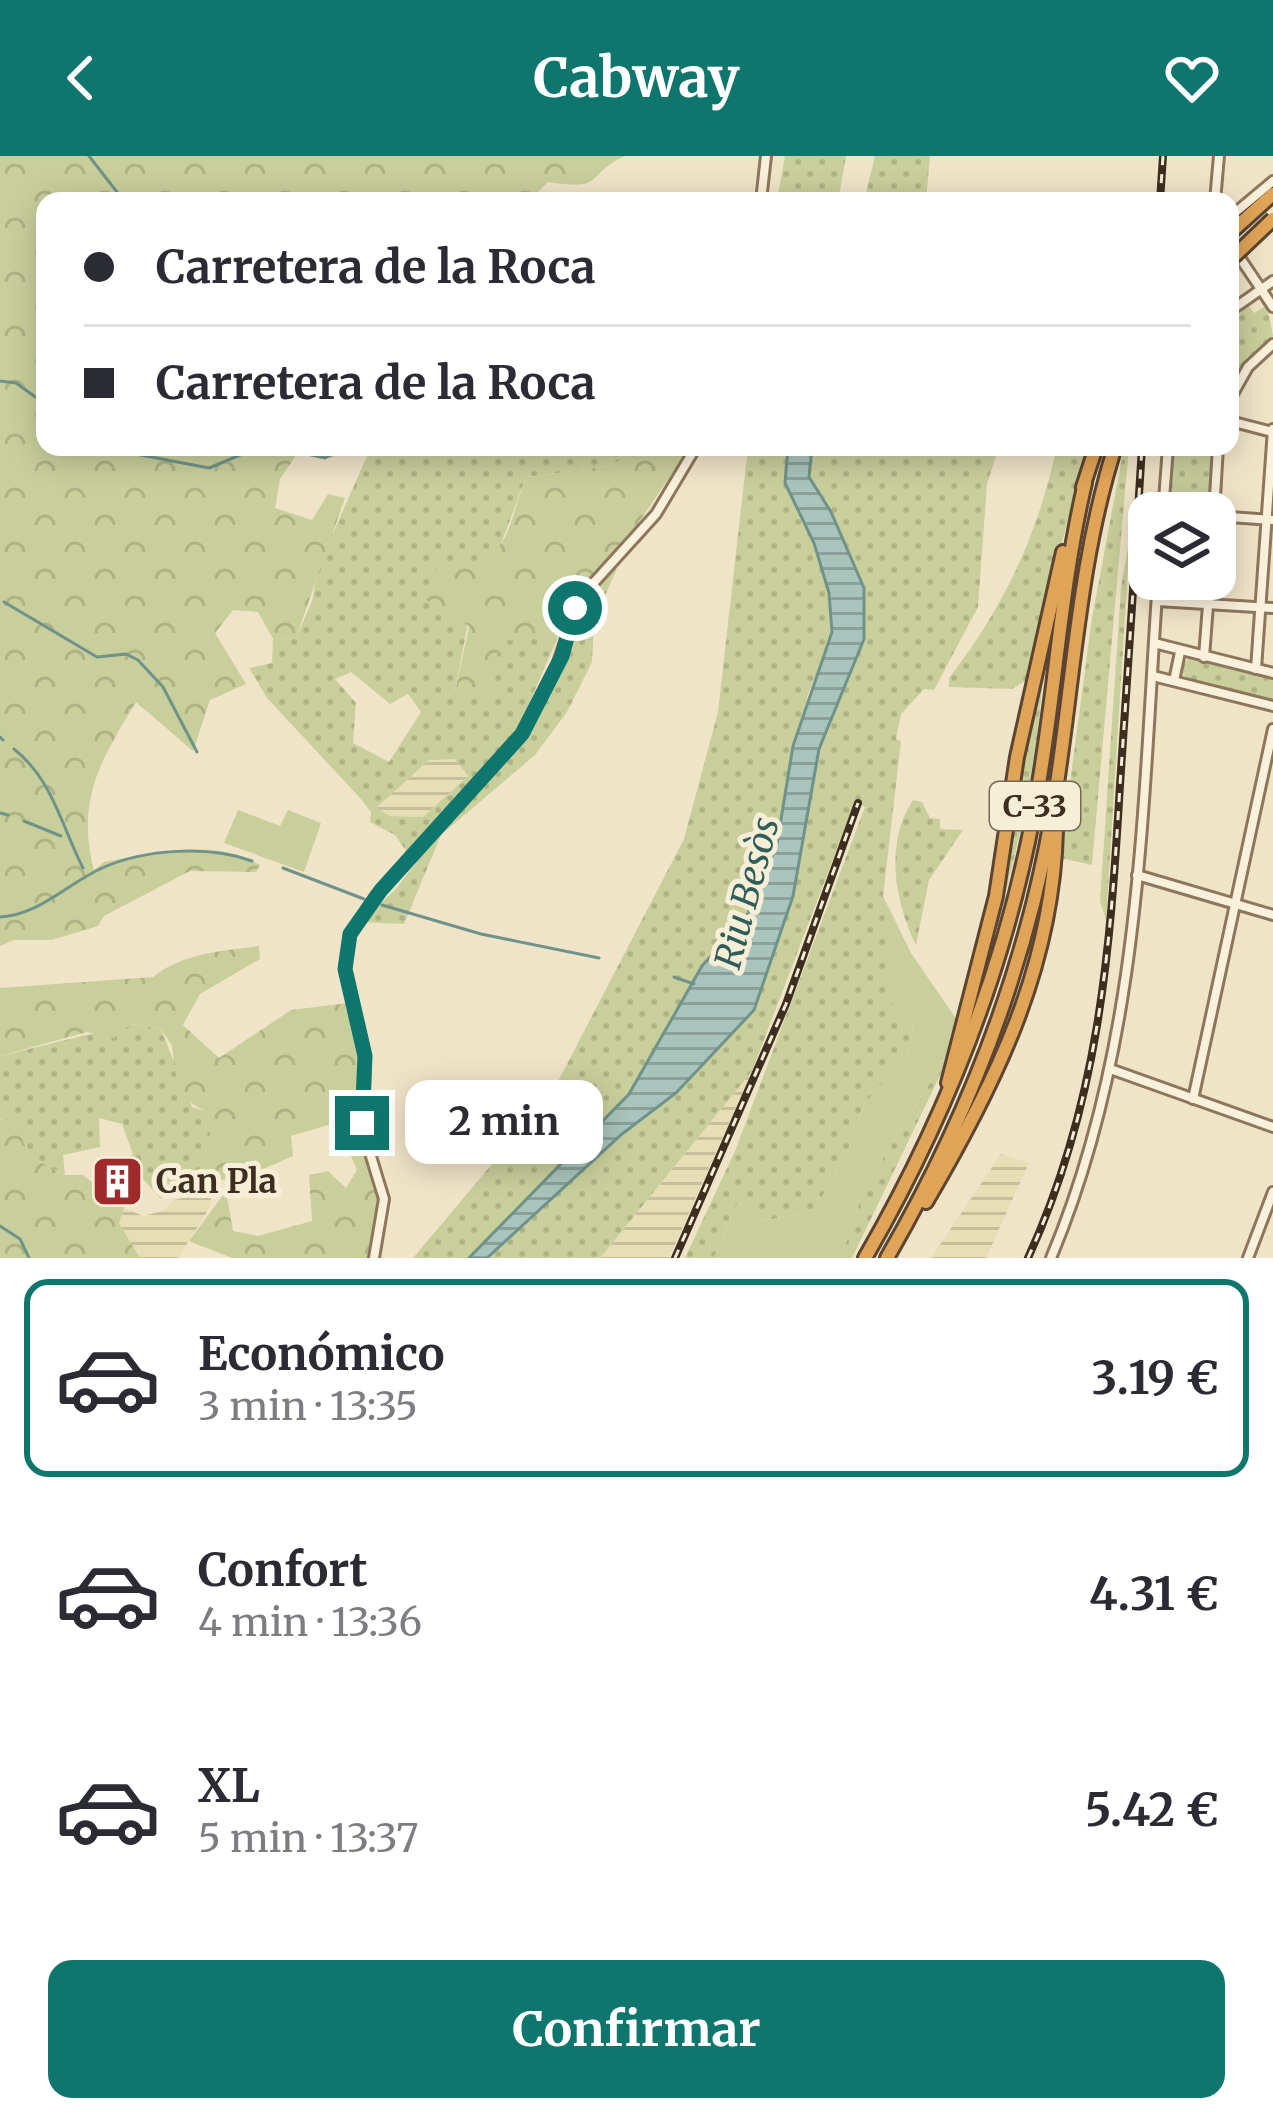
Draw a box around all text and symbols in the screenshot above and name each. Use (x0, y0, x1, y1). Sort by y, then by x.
text: Cabway (533, 44, 740, 112)
icon: back (48, 45, 114, 111)
icon: heart (1159, 45, 1225, 111)
text: Carretera de la Roca (156, 239, 596, 295)
text: Carretera de la Roca (156, 355, 596, 411)
map controls (1128, 492, 1236, 600)
button: layers (1128, 492, 1236, 600)
route start (548, 581, 602, 635)
road number: C-33 (990, 782, 1080, 830)
water label: Riu Besòs (705, 812, 789, 974)
callout: 2 min (404, 1081, 602, 1165)
route end (335, 1096, 389, 1150)
text: 2 min (448, 1097, 560, 1146)
building icon: Can Pla (89, 1153, 145, 1209)
place label: Can Pla (156, 1161, 277, 1202)
icon: car (54, 1324, 162, 1432)
text: Económico (198, 1326, 445, 1382)
text: 3.19 € (1092, 1350, 1219, 1406)
text: 3 min · 13:35 (198, 1382, 418, 1431)
icon: car (54, 1540, 162, 1648)
text: Confort (198, 1542, 368, 1598)
text: 4.31 € (1089, 1566, 1219, 1622)
text: 4 min · 13:36 (198, 1598, 422, 1647)
icon: car (54, 1756, 162, 1864)
text: XL (198, 1758, 260, 1814)
text: 5.42 € (1085, 1782, 1219, 1838)
text: 5 min · 13:37 (198, 1814, 419, 1863)
button: Confirmar (48, 1960, 1225, 2098)

